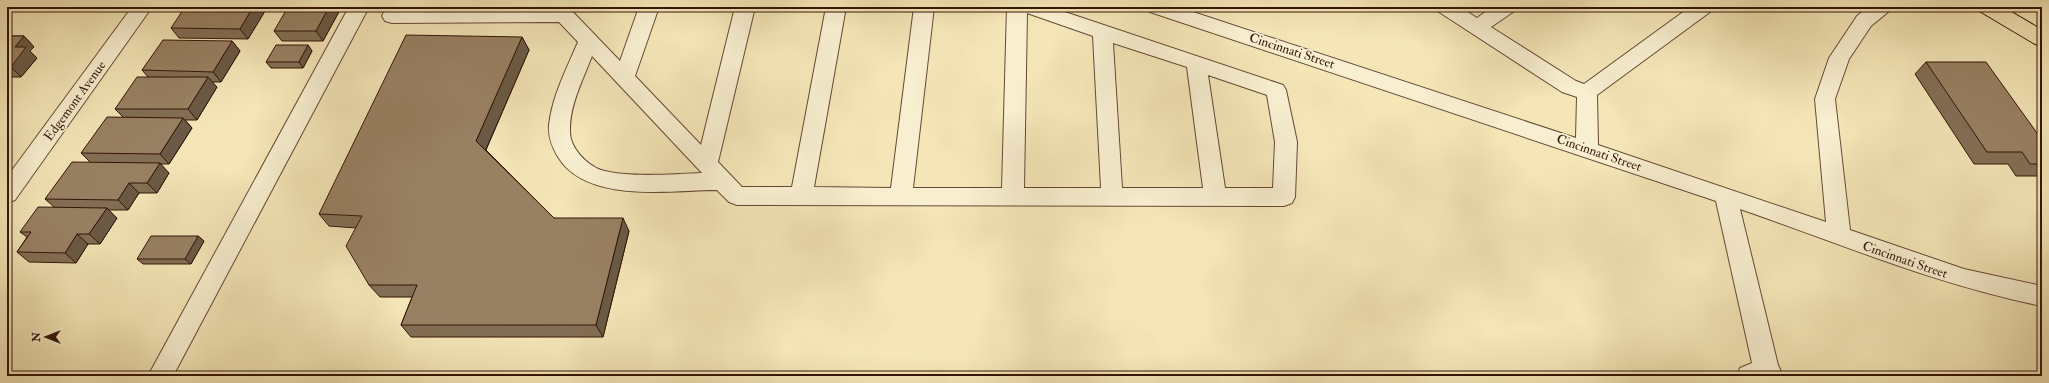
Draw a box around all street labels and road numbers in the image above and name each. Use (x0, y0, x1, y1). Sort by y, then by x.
street label: Cincinnati Street (1247, 30, 1337, 72)
street label: Edgemont Avenue (41, 57, 110, 144)
street label: Cincinnati Street (1554, 131, 1644, 175)
street label: Cincinnati Street (1860, 238, 1950, 282)

